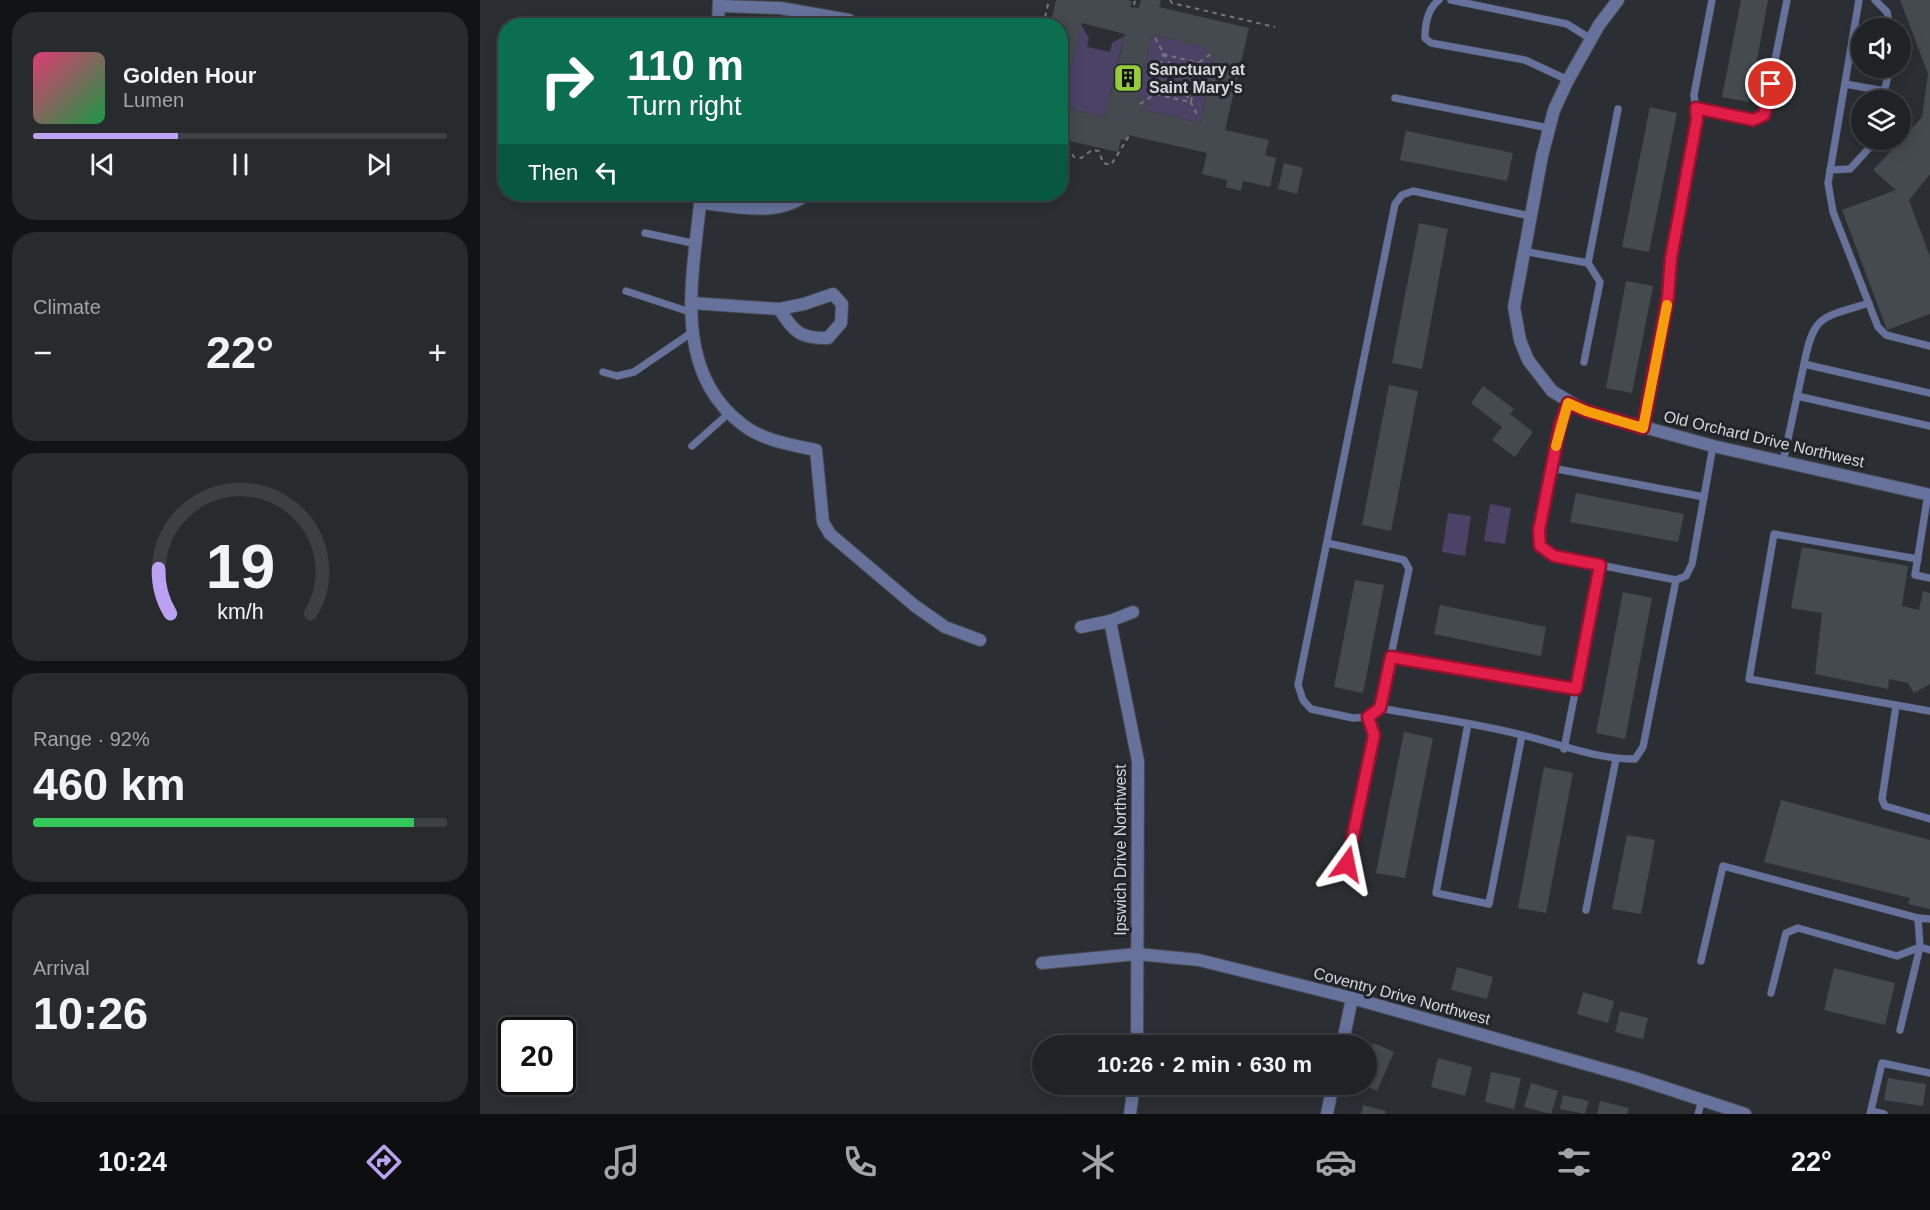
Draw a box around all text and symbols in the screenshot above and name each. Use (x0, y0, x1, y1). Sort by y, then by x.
map controls (1851, 18, 1911, 150)
button: sound (1851, 18, 1911, 78)
icon: right (528, 42, 606, 120)
text: 110 m (627, 42, 744, 89)
pin (1745, 58, 1796, 109)
place label: Sanctuary at Saint Mary's (1149, 61, 1246, 96)
building icon: Sanctuary at Saint Mary's (1112, 62, 1144, 94)
text: Golden Hour (123, 63, 256, 88)
icon: arrive (1754, 67, 1787, 100)
text: Lumen (123, 89, 184, 111)
button: layers (1851, 90, 1911, 150)
text: Turn right (627, 91, 742, 121)
icon: previous (86, 148, 119, 181)
icon: pause (224, 148, 257, 181)
icon: next (362, 148, 395, 181)
icon: left (590, 156, 623, 189)
text: Then (528, 160, 578, 185)
text: Climate (33, 296, 101, 318)
text: 22° (206, 327, 274, 378)
text: − (33, 334, 52, 371)
text: + (428, 334, 447, 371)
street label: Old Orchard Drive Northwest (1662, 408, 1867, 471)
text: 19 (205, 532, 275, 601)
text: km/h (217, 600, 263, 624)
text: Range · 92% (33, 728, 150, 750)
text: 460 km (33, 759, 186, 810)
street label: Ipswich Drive Northwest (1112, 764, 1129, 936)
position arrow (1315, 832, 1379, 896)
text: Arrival (33, 957, 90, 979)
street label: Coventry Drive Northwest (1312, 964, 1493, 1028)
text: 10:26 (33, 988, 148, 1039)
speed limit sign: 20 (498, 1017, 576, 1095)
text: 10:26 · 2 min · 630 m (1097, 1052, 1312, 1077)
icon: directions (363, 1141, 405, 1183)
icon: music (601, 1141, 643, 1183)
icon: phone (839, 1141, 881, 1183)
icon: climate (1077, 1141, 1119, 1183)
icon: car (1315, 1141, 1357, 1183)
icon: filters (1553, 1141, 1595, 1183)
text: 10:24 (98, 1147, 167, 1177)
text: 22° (1791, 1147, 1832, 1177)

